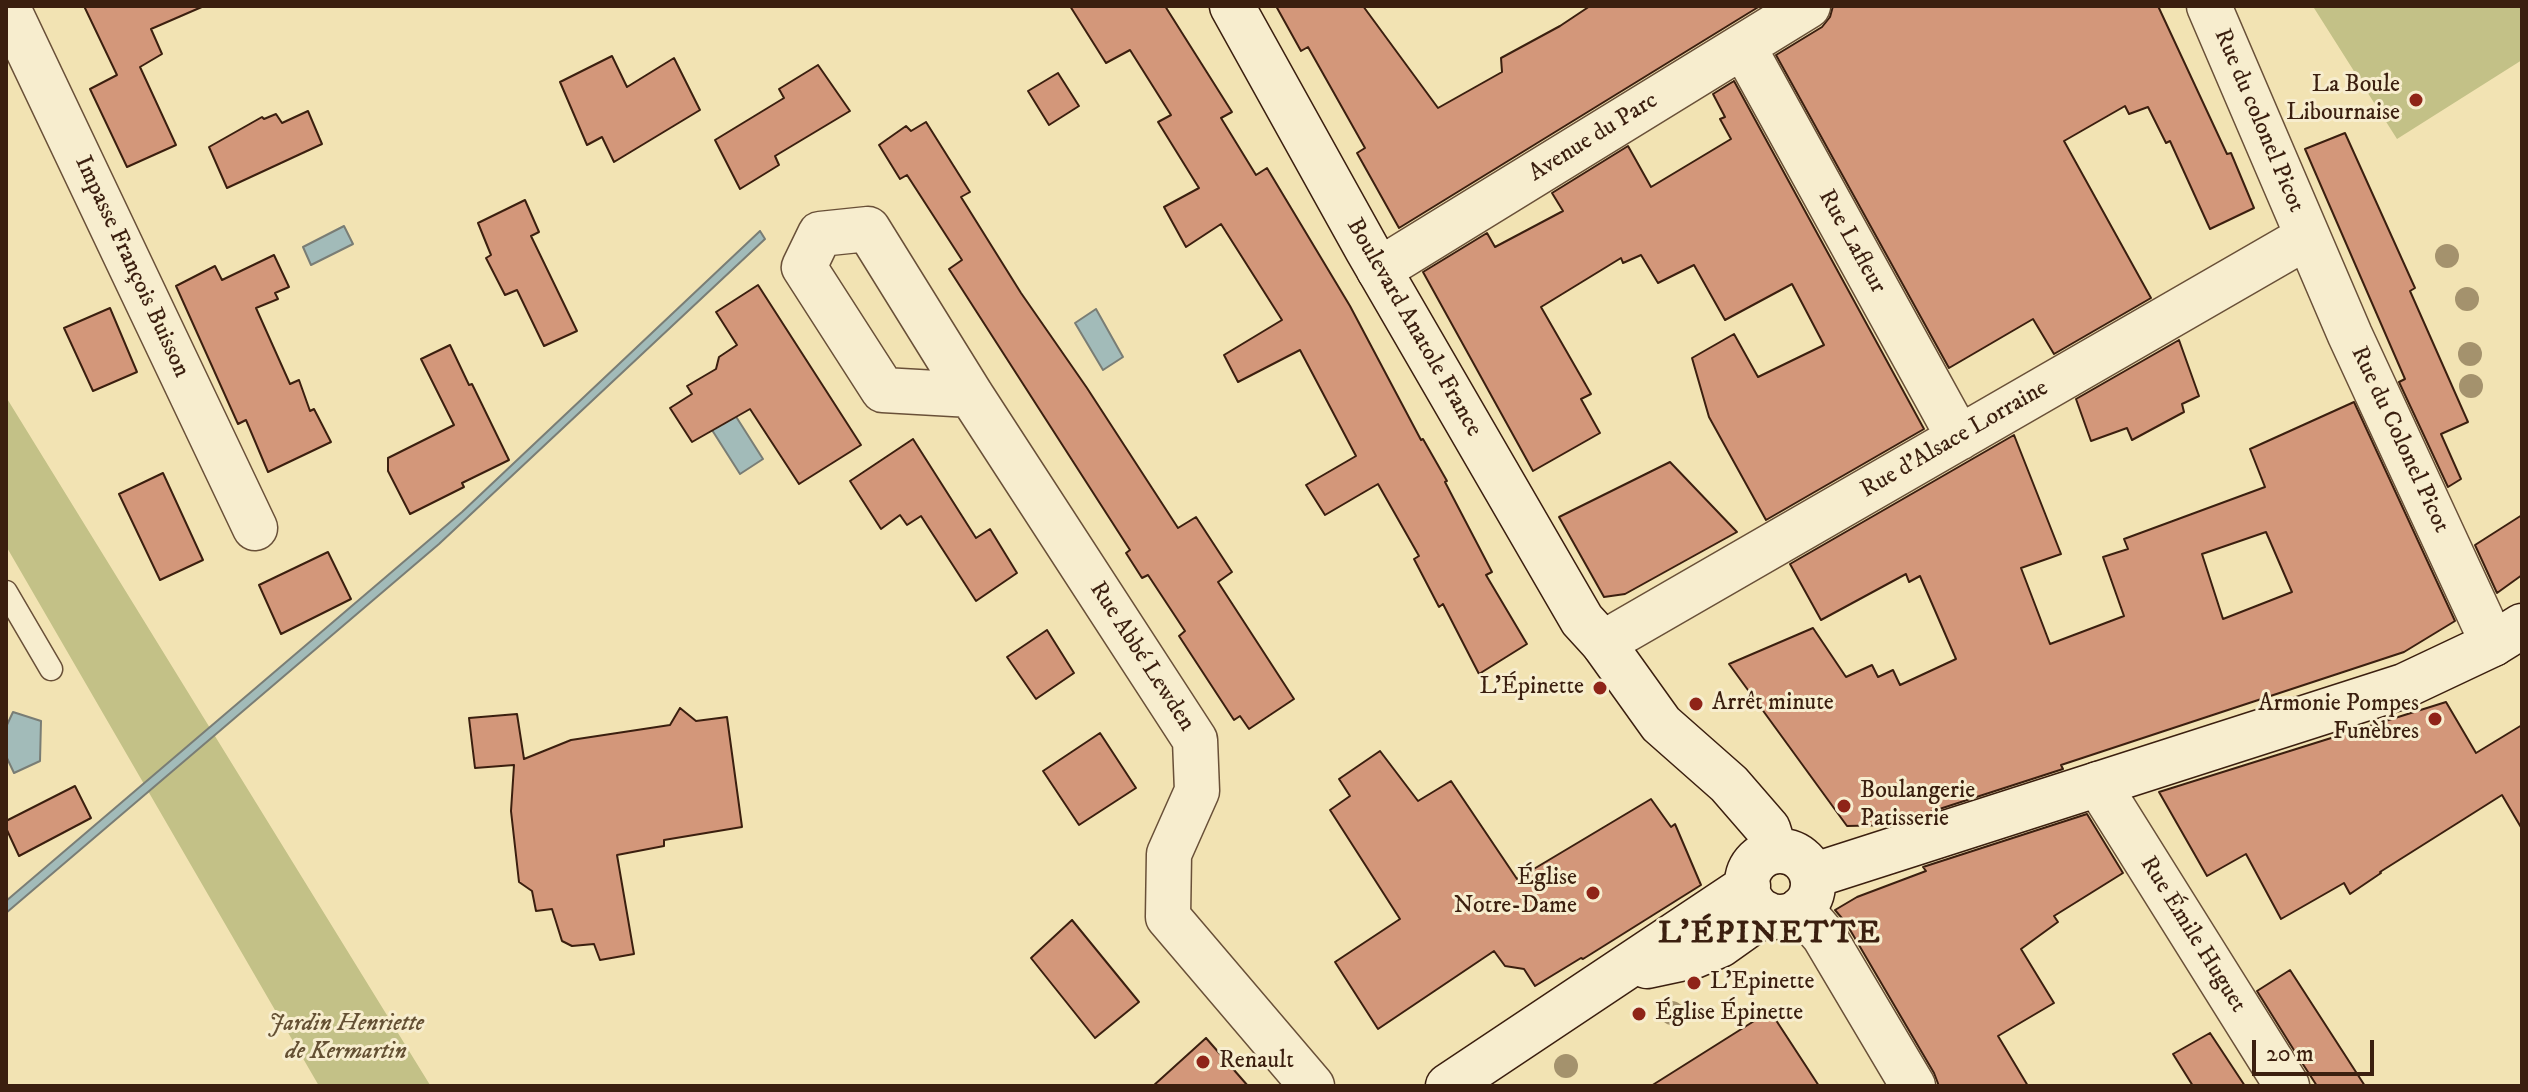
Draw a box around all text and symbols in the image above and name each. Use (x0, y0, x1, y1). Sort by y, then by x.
street label: Rue du colonel Picot (2206, 25, 2310, 217)
place label: La Boule Libournaise (2286, 72, 2400, 128)
street label: Avenue du Parc (1524, 87, 1664, 189)
marker: La Boule Libournaise (2407, 91, 2425, 109)
street label: Impasse François Buisson (67, 152, 195, 382)
street label: Rue Lafleur (1811, 185, 1891, 299)
street label: Boulevard Anatole France (1339, 214, 1487, 442)
street label: Rue du Colonel Picot (2343, 342, 2455, 538)
street label: Rue d'Alsace Lorraine (1856, 375, 2054, 505)
street label: Rue Abbé Lewden (1082, 577, 1200, 737)
place label: L'Épinette (1480, 674, 1584, 702)
marker: L'Épinette (1591, 679, 1609, 697)
place label: Arrêt minute (1712, 690, 1834, 718)
place label: Armonie Pompes Funèbres (2258, 691, 2419, 747)
marker: Arrêt minute (1687, 695, 1705, 713)
marker: Armonie Pompes Funèbres (2426, 710, 2444, 728)
place label: Boulangerie Patisserie (1860, 778, 1975, 834)
marker: Boulangerie Patisserie (1835, 797, 1853, 815)
street label: Rue Émile Huguet (2133, 852, 2251, 1018)
place label: Église Notre-Dame (1454, 865, 1577, 921)
marker: Église Notre-Dame (1584, 884, 1602, 902)
district label: L'ÉPINETTE (1658, 916, 1882, 954)
place label: L'Epinette (1710, 969, 1814, 997)
marker: L'Epinette (1685, 974, 1703, 992)
place label: Église Épinette (1655, 1000, 1803, 1028)
marker: Église Épinette (1630, 1005, 1648, 1023)
park label: Jardin Henriette de Kermartin (268, 1011, 424, 1067)
scale bar (2256, 1024, 2378, 1074)
text: 20 m (2266, 1039, 2314, 1069)
place label: Renault (1219, 1048, 1294, 1076)
marker: Renault (1194, 1053, 1212, 1071)

